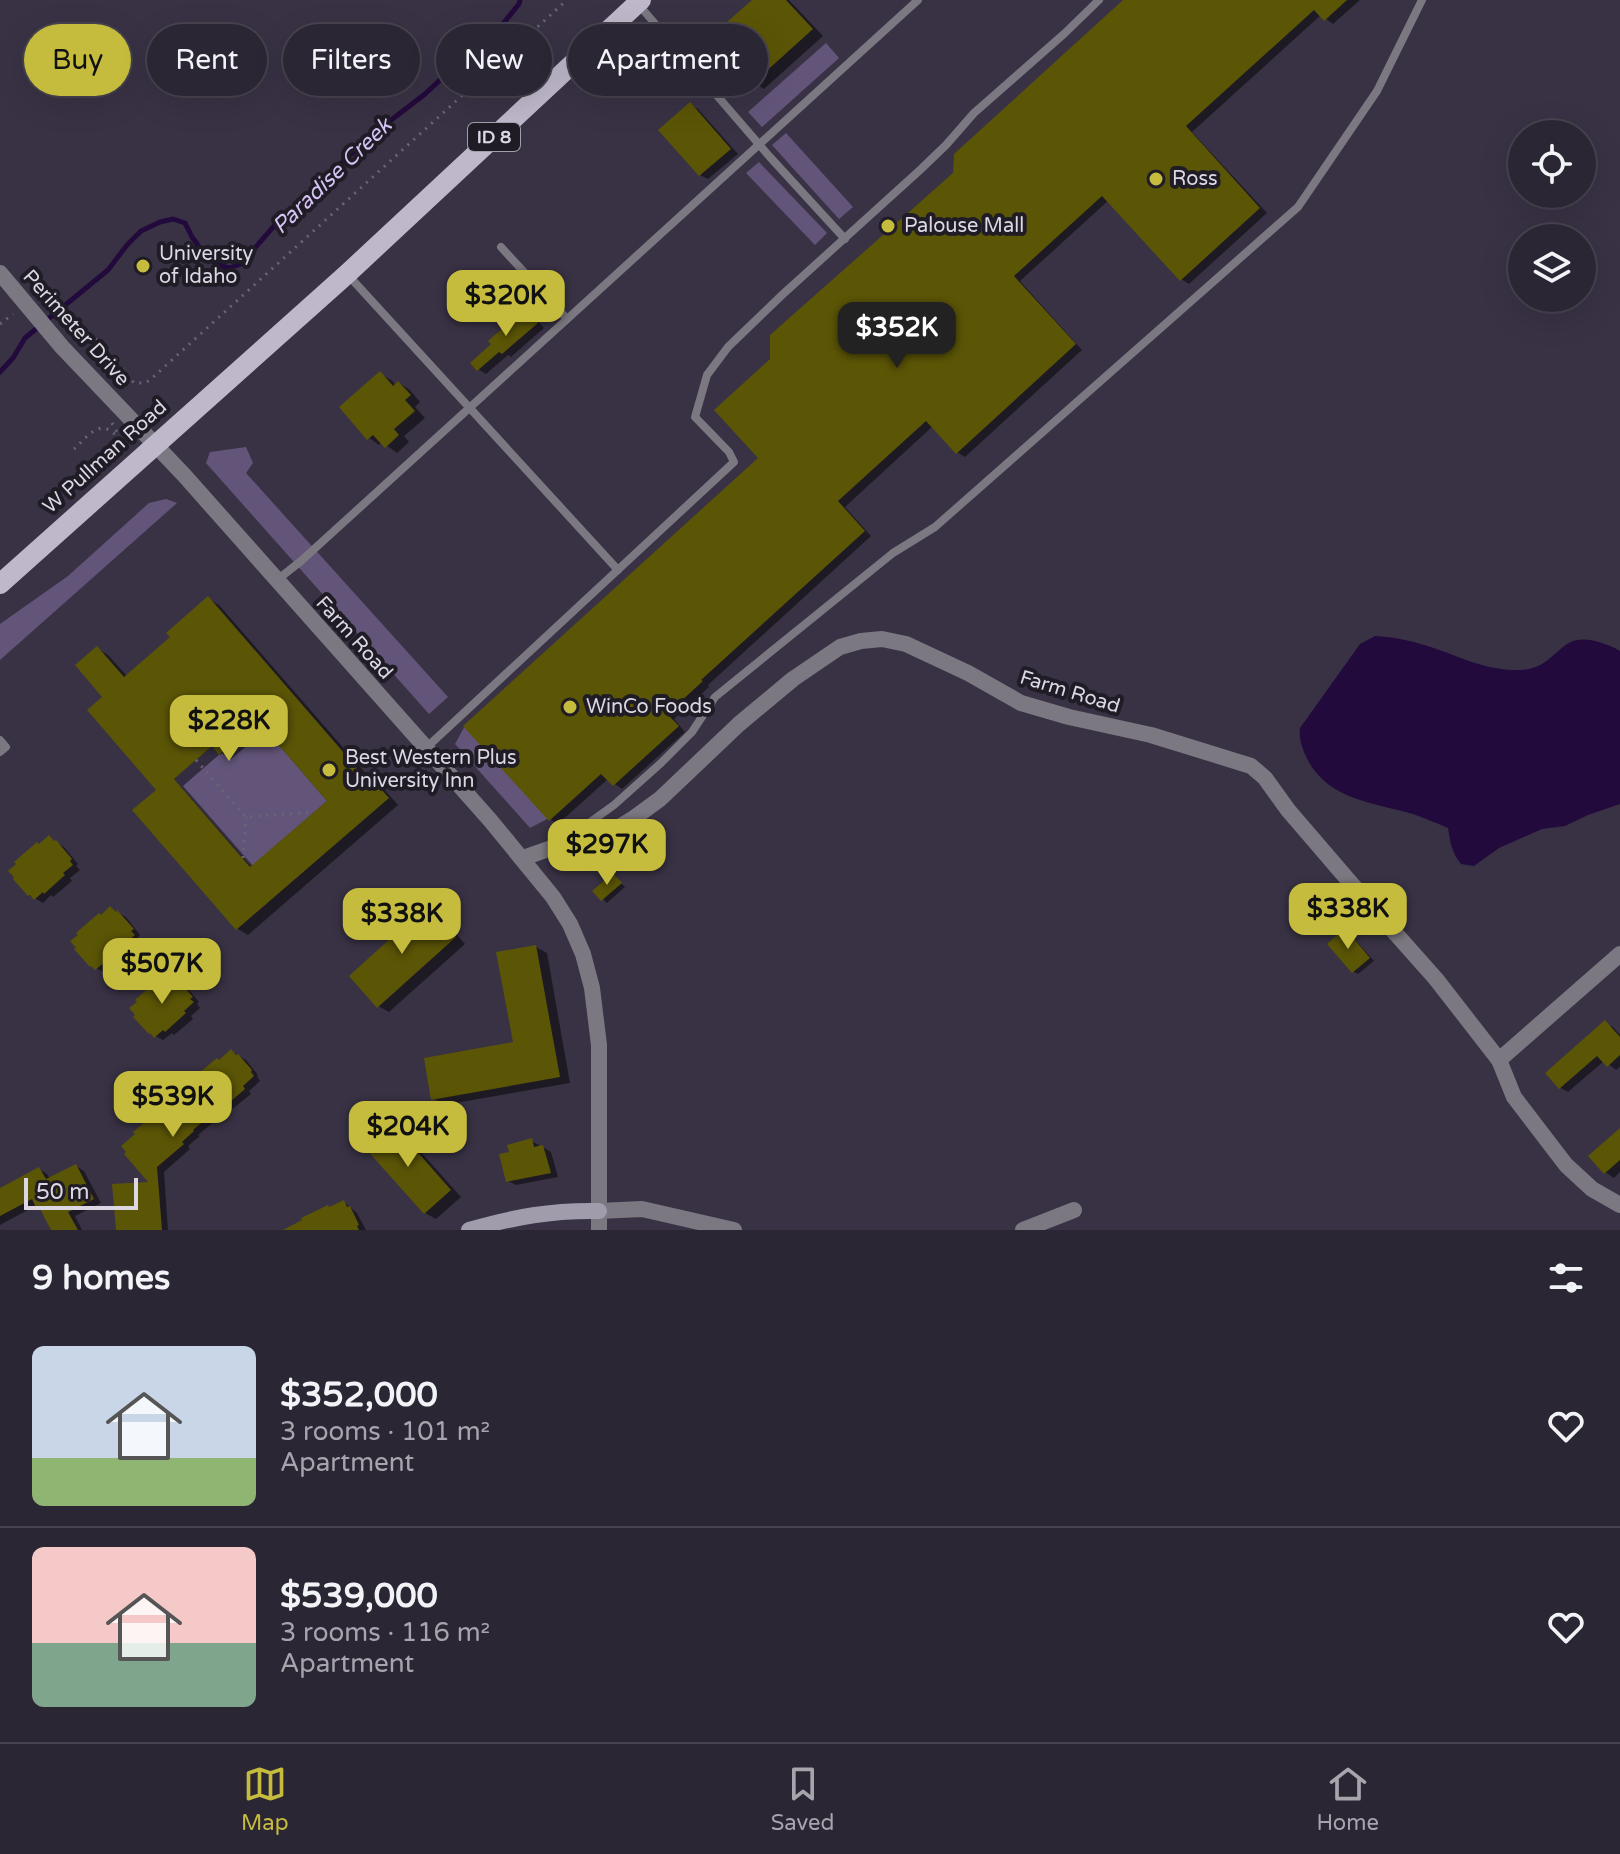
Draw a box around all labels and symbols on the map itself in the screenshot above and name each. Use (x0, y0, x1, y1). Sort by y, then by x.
water label: Paradise Creek (267, 111, 398, 239)
road number: ID 8 (468, 123, 520, 151)
place label: Ross (1172, 167, 1218, 191)
marker: Ross (1147, 170, 1165, 188)
place label: Palouse Mall (904, 214, 1024, 238)
marker: Palouse Mall (879, 217, 897, 235)
place label: University of Idaho (159, 242, 254, 289)
marker: University of Idaho (134, 257, 152, 275)
street label: Perimeter Drive (18, 265, 134, 391)
pin: $320K (450, 270, 562, 338)
pin: $352K (841, 302, 953, 370)
street label: W Pullman Road (38, 395, 172, 519)
street label: Farm Road (310, 592, 398, 684)
street label: Farm Road (1017, 665, 1123, 719)
pin: $228K (173, 695, 285, 763)
place label: WinCo Foods (586, 695, 712, 719)
marker: WinCo Foods (561, 698, 579, 716)
place label: Best Western Plus University Inn (345, 746, 517, 793)
marker: Best Western Plus University Inn (320, 761, 338, 779)
pin: $297K (551, 819, 663, 887)
pin: $338K (1292, 883, 1404, 951)
pin: $338K (346, 888, 458, 956)
pin: $507K (106, 938, 218, 1006)
pin: $539K (117, 1071, 229, 1139)
pin: $204K (352, 1101, 464, 1169)
scale bar (24, 1174, 138, 1210)

